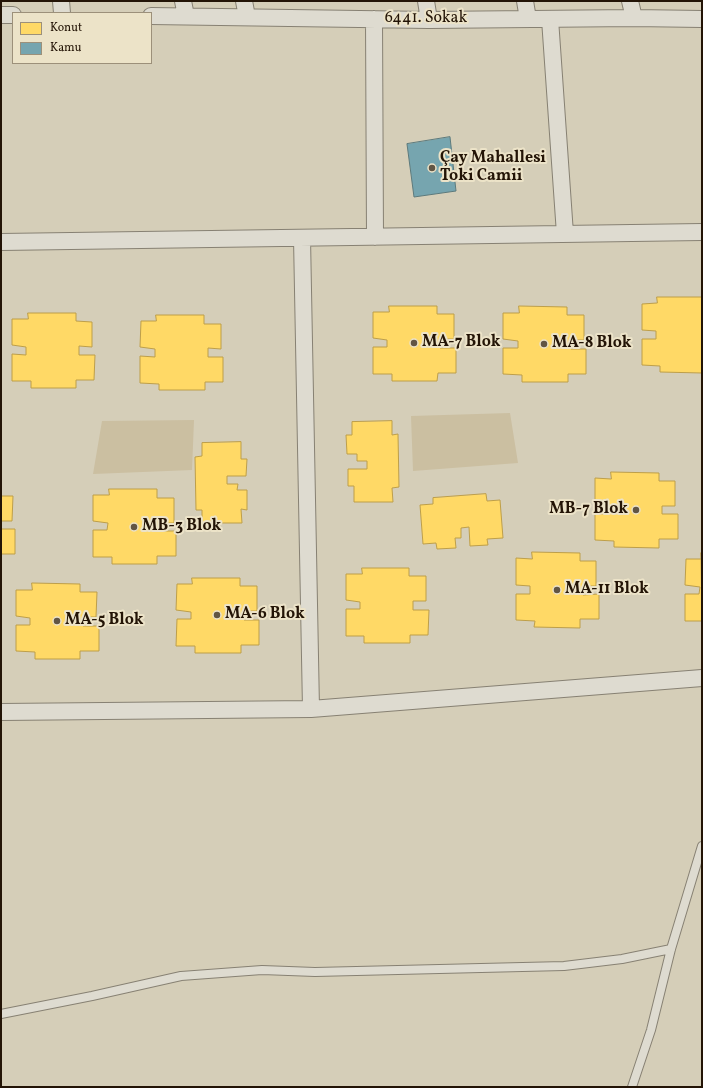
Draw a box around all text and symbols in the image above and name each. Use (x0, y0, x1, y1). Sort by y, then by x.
street label: 6441. Sokak (385, 9, 467, 29)
legend (12, 12, 152, 64)
text: Konut (50, 20, 82, 36)
text: Kamu (50, 40, 82, 56)
place label: Çay Mahallesi Toki Camii (440, 149, 546, 187)
marker: Çay Mahallesi Toki Camii (427, 163, 437, 173)
place label: MA-7 Blok (422, 333, 500, 353)
place label: MA-8 Blok (552, 334, 632, 354)
marker: MA-7 Blok (409, 338, 419, 348)
marker: MA-8 Blok (539, 339, 549, 349)
place label: MB-7 Blok (549, 500, 628, 520)
marker: MB-7 Blok (631, 505, 641, 515)
place label: MB-3 Blok (142, 517, 221, 537)
marker: MB-3 Blok (129, 522, 139, 532)
place label: MA-11 Blok (565, 580, 649, 600)
marker: MA-11 Blok (552, 585, 562, 595)
place label: MA-6 Blok (225, 605, 305, 625)
marker: MA-6 Blok (212, 610, 222, 620)
place label: MA-5 Blok (65, 611, 143, 631)
marker: MA-5 Blok (52, 616, 62, 626)

